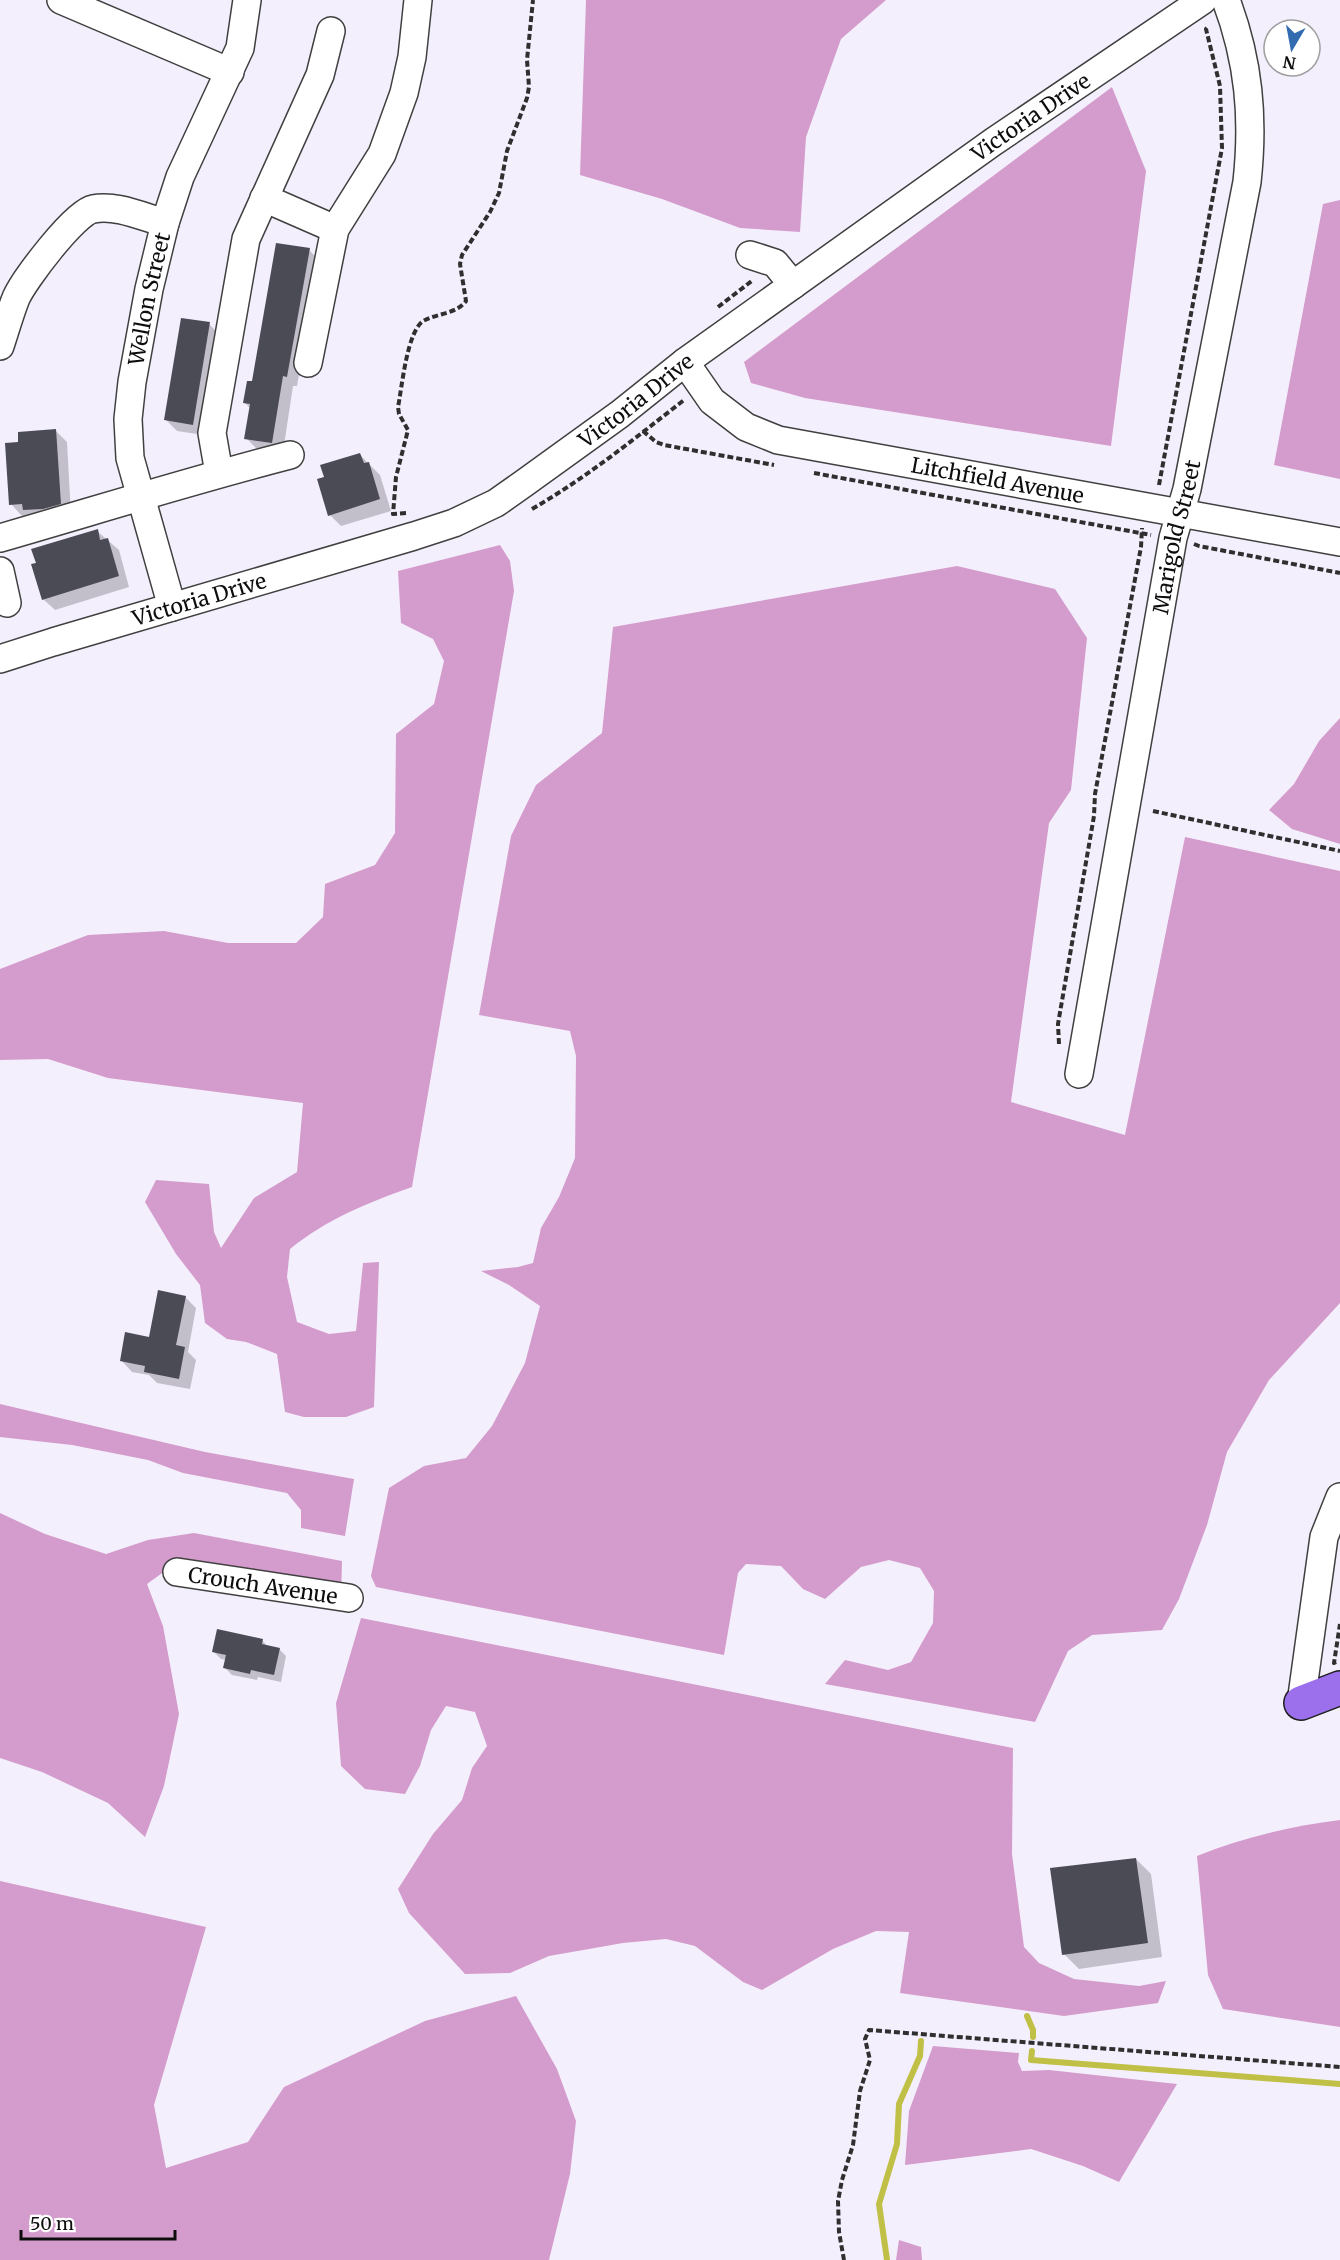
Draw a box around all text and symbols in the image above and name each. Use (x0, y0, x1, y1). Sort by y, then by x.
north arrow (1262, 18, 1322, 78)
text: N (1281, 52, 1297, 74)
street label: Victoria Drive (965, 67, 1095, 167)
street label: Wellon Street (122, 229, 176, 368)
street label: Victoria Drive (572, 347, 698, 454)
street label: Litchfield Avenue (909, 451, 1086, 509)
street label: Marigold Street (1146, 458, 1206, 616)
street label: Victoria Drive (128, 567, 269, 632)
street label: Crouch Avenue (187, 1560, 340, 1610)
scale bar (21, 2203, 176, 2241)
text: 50 m (30, 2212, 74, 2235)

